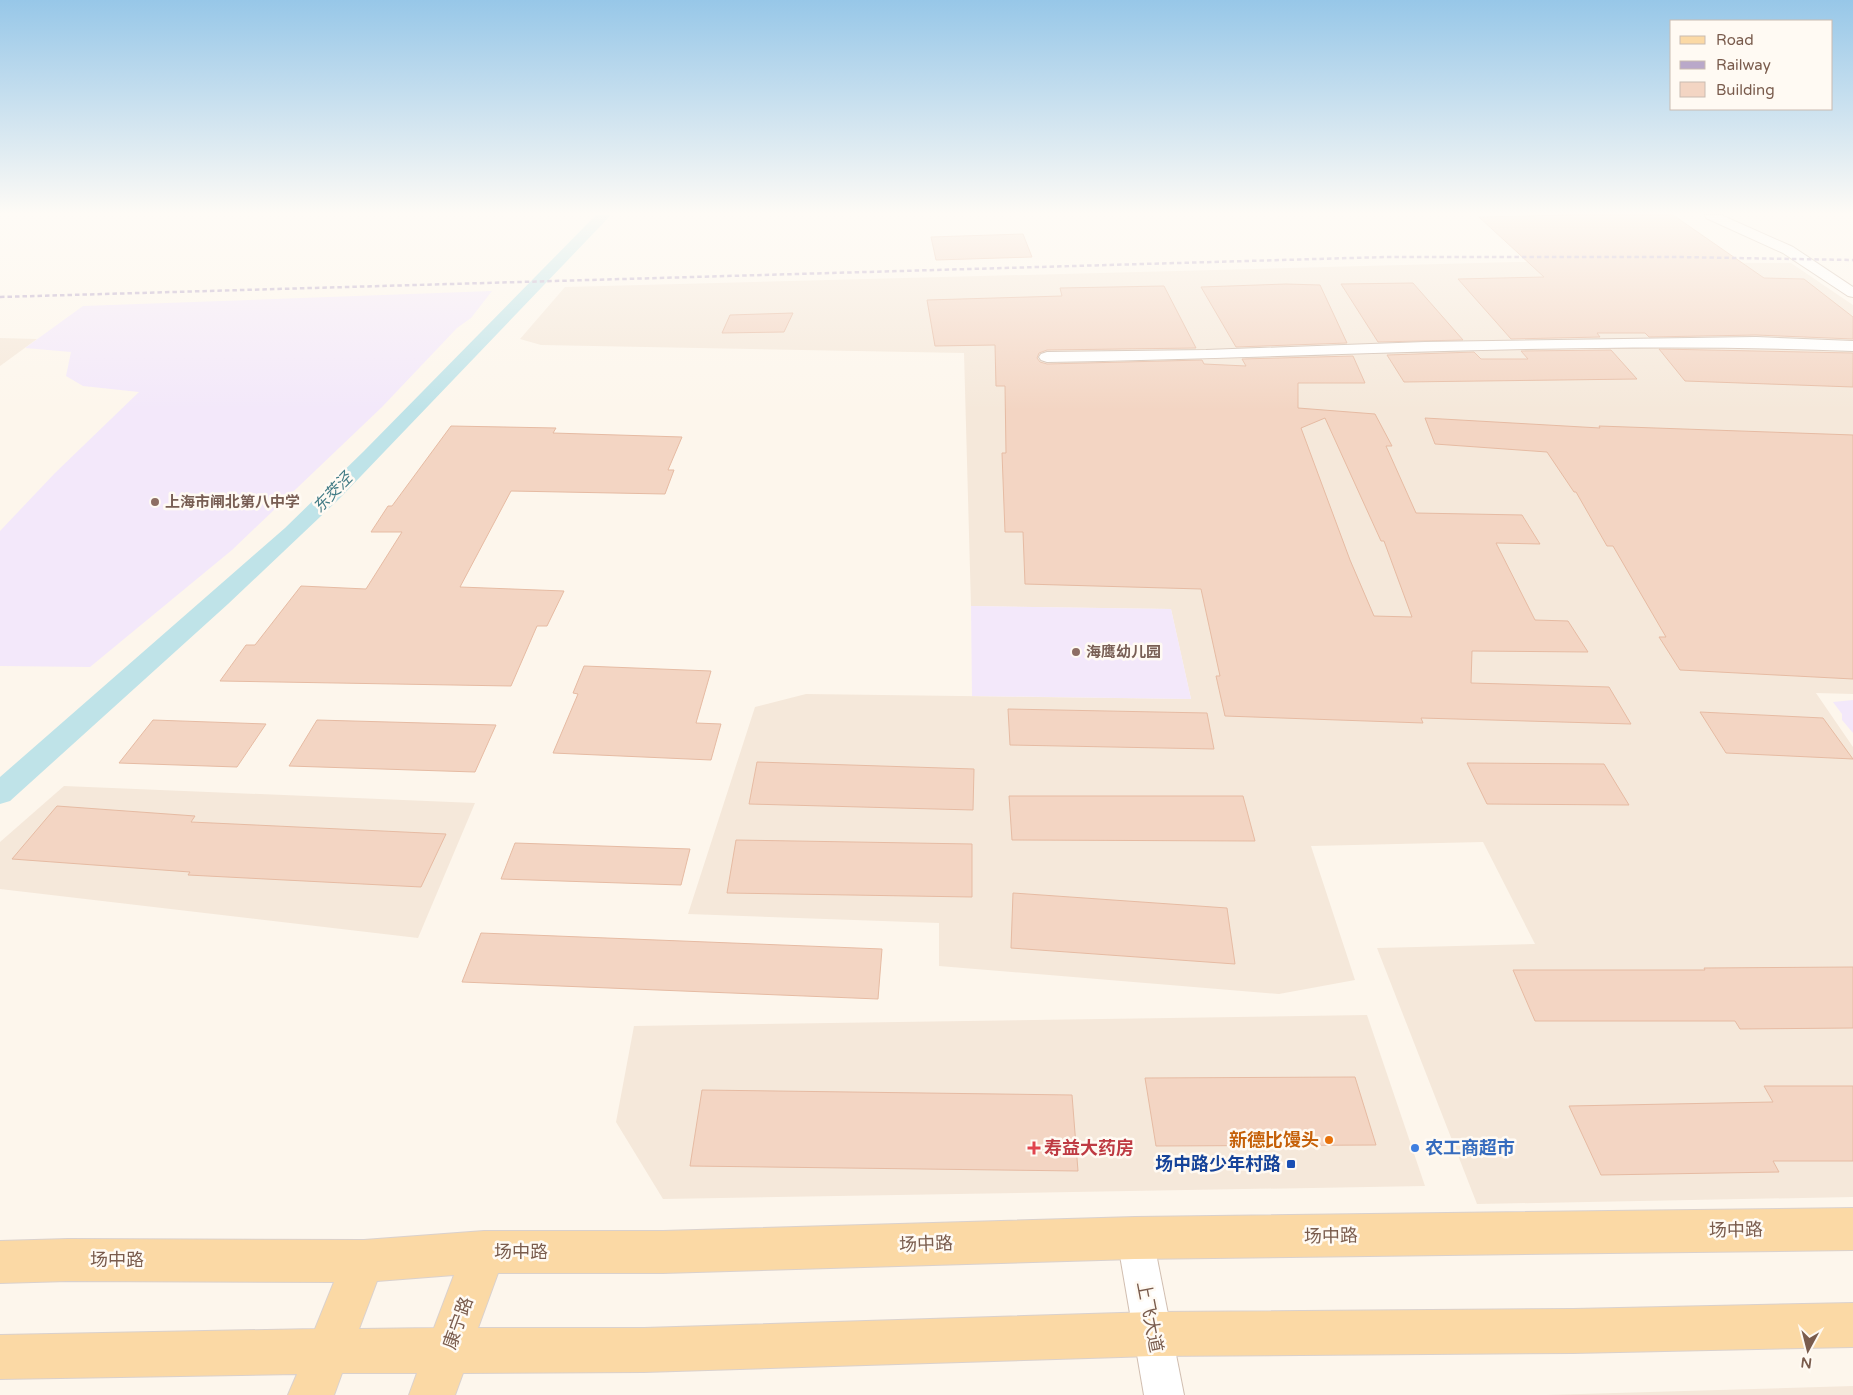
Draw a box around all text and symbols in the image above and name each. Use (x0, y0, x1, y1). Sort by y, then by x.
legend (1670, 20, 1833, 110)
text: Road (1716, 31, 1754, 49)
text: Railway (1716, 56, 1771, 74)
text: Building (1716, 81, 1775, 99)
water label: 东茭泾 (309, 467, 358, 517)
place label: 上海市闸北第八中学 (165, 493, 300, 511)
marker: 上海市闸北第八中学 (149, 496, 161, 508)
place label: 海鹰幼儿园 (1086, 643, 1161, 661)
marker: 海鹰幼儿园 (1070, 646, 1082, 658)
place label: 新德比馒头 (1229, 1129, 1319, 1151)
marker: 新德比馒头 (1323, 1134, 1335, 1146)
place label: 寿益大药房 (1044, 1137, 1134, 1159)
place label: 农工商超市 (1425, 1137, 1515, 1159)
marker: 寿益大药房 (1028, 1142, 1040, 1154)
marker: 农工商超市 (1409, 1142, 1421, 1154)
place label: 场中路少年村路 (1155, 1153, 1281, 1175)
marker: 场中路少年村路 (1285, 1158, 1297, 1170)
street label: 场中路 (1709, 1219, 1763, 1241)
street label: 场中路 (1304, 1225, 1358, 1247)
street label: 场中路 (899, 1232, 953, 1256)
street label: 场中路 (494, 1241, 548, 1263)
street label: 场中路 (90, 1249, 144, 1271)
street label: 上飞大道 (1132, 1280, 1168, 1354)
street label: 康宁路 (438, 1294, 478, 1352)
north arrow (1783, 1325, 1833, 1375)
text: N (1800, 1353, 1813, 1372)

